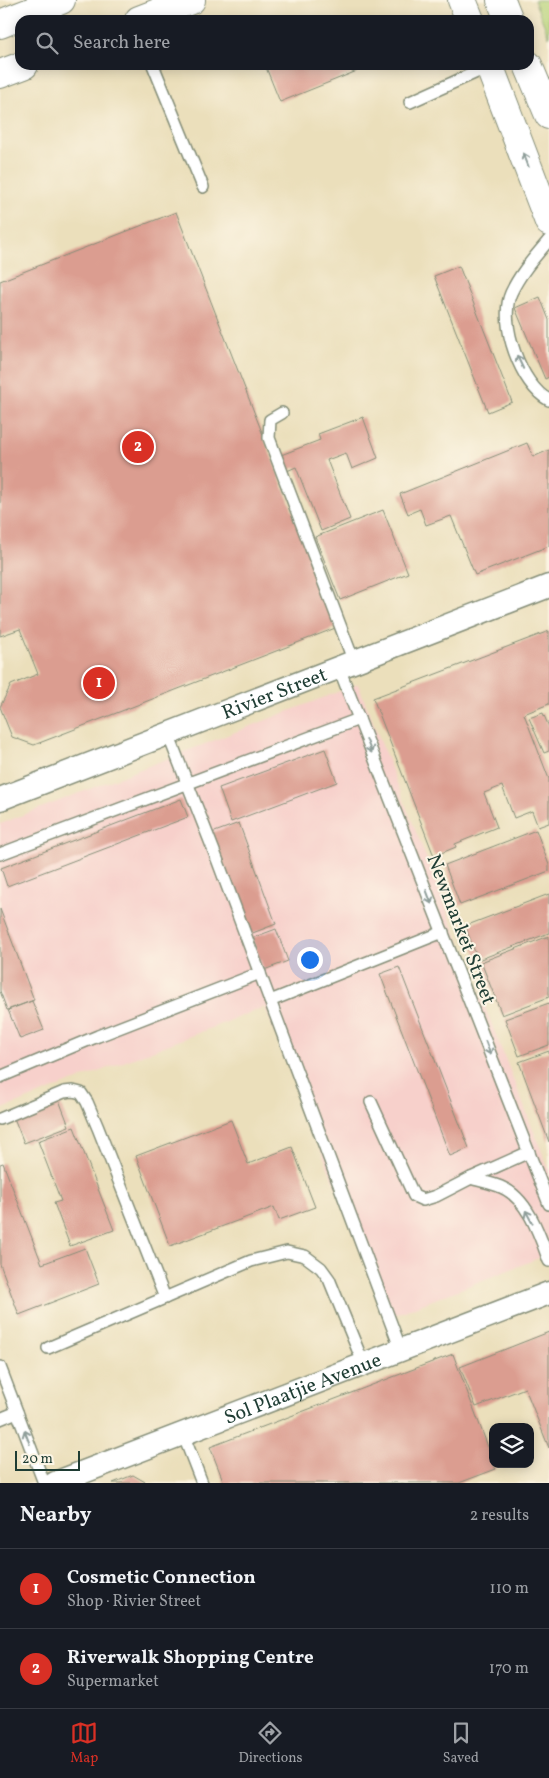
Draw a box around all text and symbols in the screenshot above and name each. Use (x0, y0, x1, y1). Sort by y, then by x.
search box (15, 15, 534, 70)
icon: search (33, 29, 61, 57)
text: Search here (73, 30, 170, 56)
one-way arrow (520, 153, 529, 168)
one-way arrow (514, 355, 524, 370)
pin: 2 (122, 428, 154, 466)
street label: Rivier Street (218, 661, 331, 728)
pin: 1 (83, 664, 115, 702)
one-way arrow (365, 738, 375, 753)
street label: Newmarket Street (419, 850, 502, 1009)
one-way arrow (425, 889, 434, 904)
your location (297, 947, 323, 973)
one-way arrow (484, 1040, 493, 1055)
one-way arrow (524, 1209, 534, 1224)
street label: Sol Plaatjie Avenue (220, 1347, 386, 1433)
map controls (489, 1423, 534, 1468)
button: layers (489, 1423, 534, 1468)
one-way arrow (22, 1430, 31, 1446)
scale bar (15, 1448, 80, 1471)
text: 20 m (22, 1450, 53, 1469)
text: Nearby (20, 1501, 91, 1530)
text: 2 results (470, 1505, 529, 1527)
text: Cosmetic Connection (67, 1565, 256, 1591)
text: 1 (33, 1578, 39, 1600)
text: 110 m (490, 1578, 529, 1600)
text: Shop · Rivier Street (67, 1591, 201, 1613)
text: Riverwalk Shopping Centre (67, 1645, 314, 1671)
text: 2 (32, 1658, 40, 1680)
text: 170 m (489, 1658, 529, 1680)
text: Supermarket (67, 1671, 159, 1693)
tab: Map (70, 1719, 98, 1768)
tab: Directions (238, 1719, 303, 1768)
tab: Saved (443, 1719, 479, 1768)

